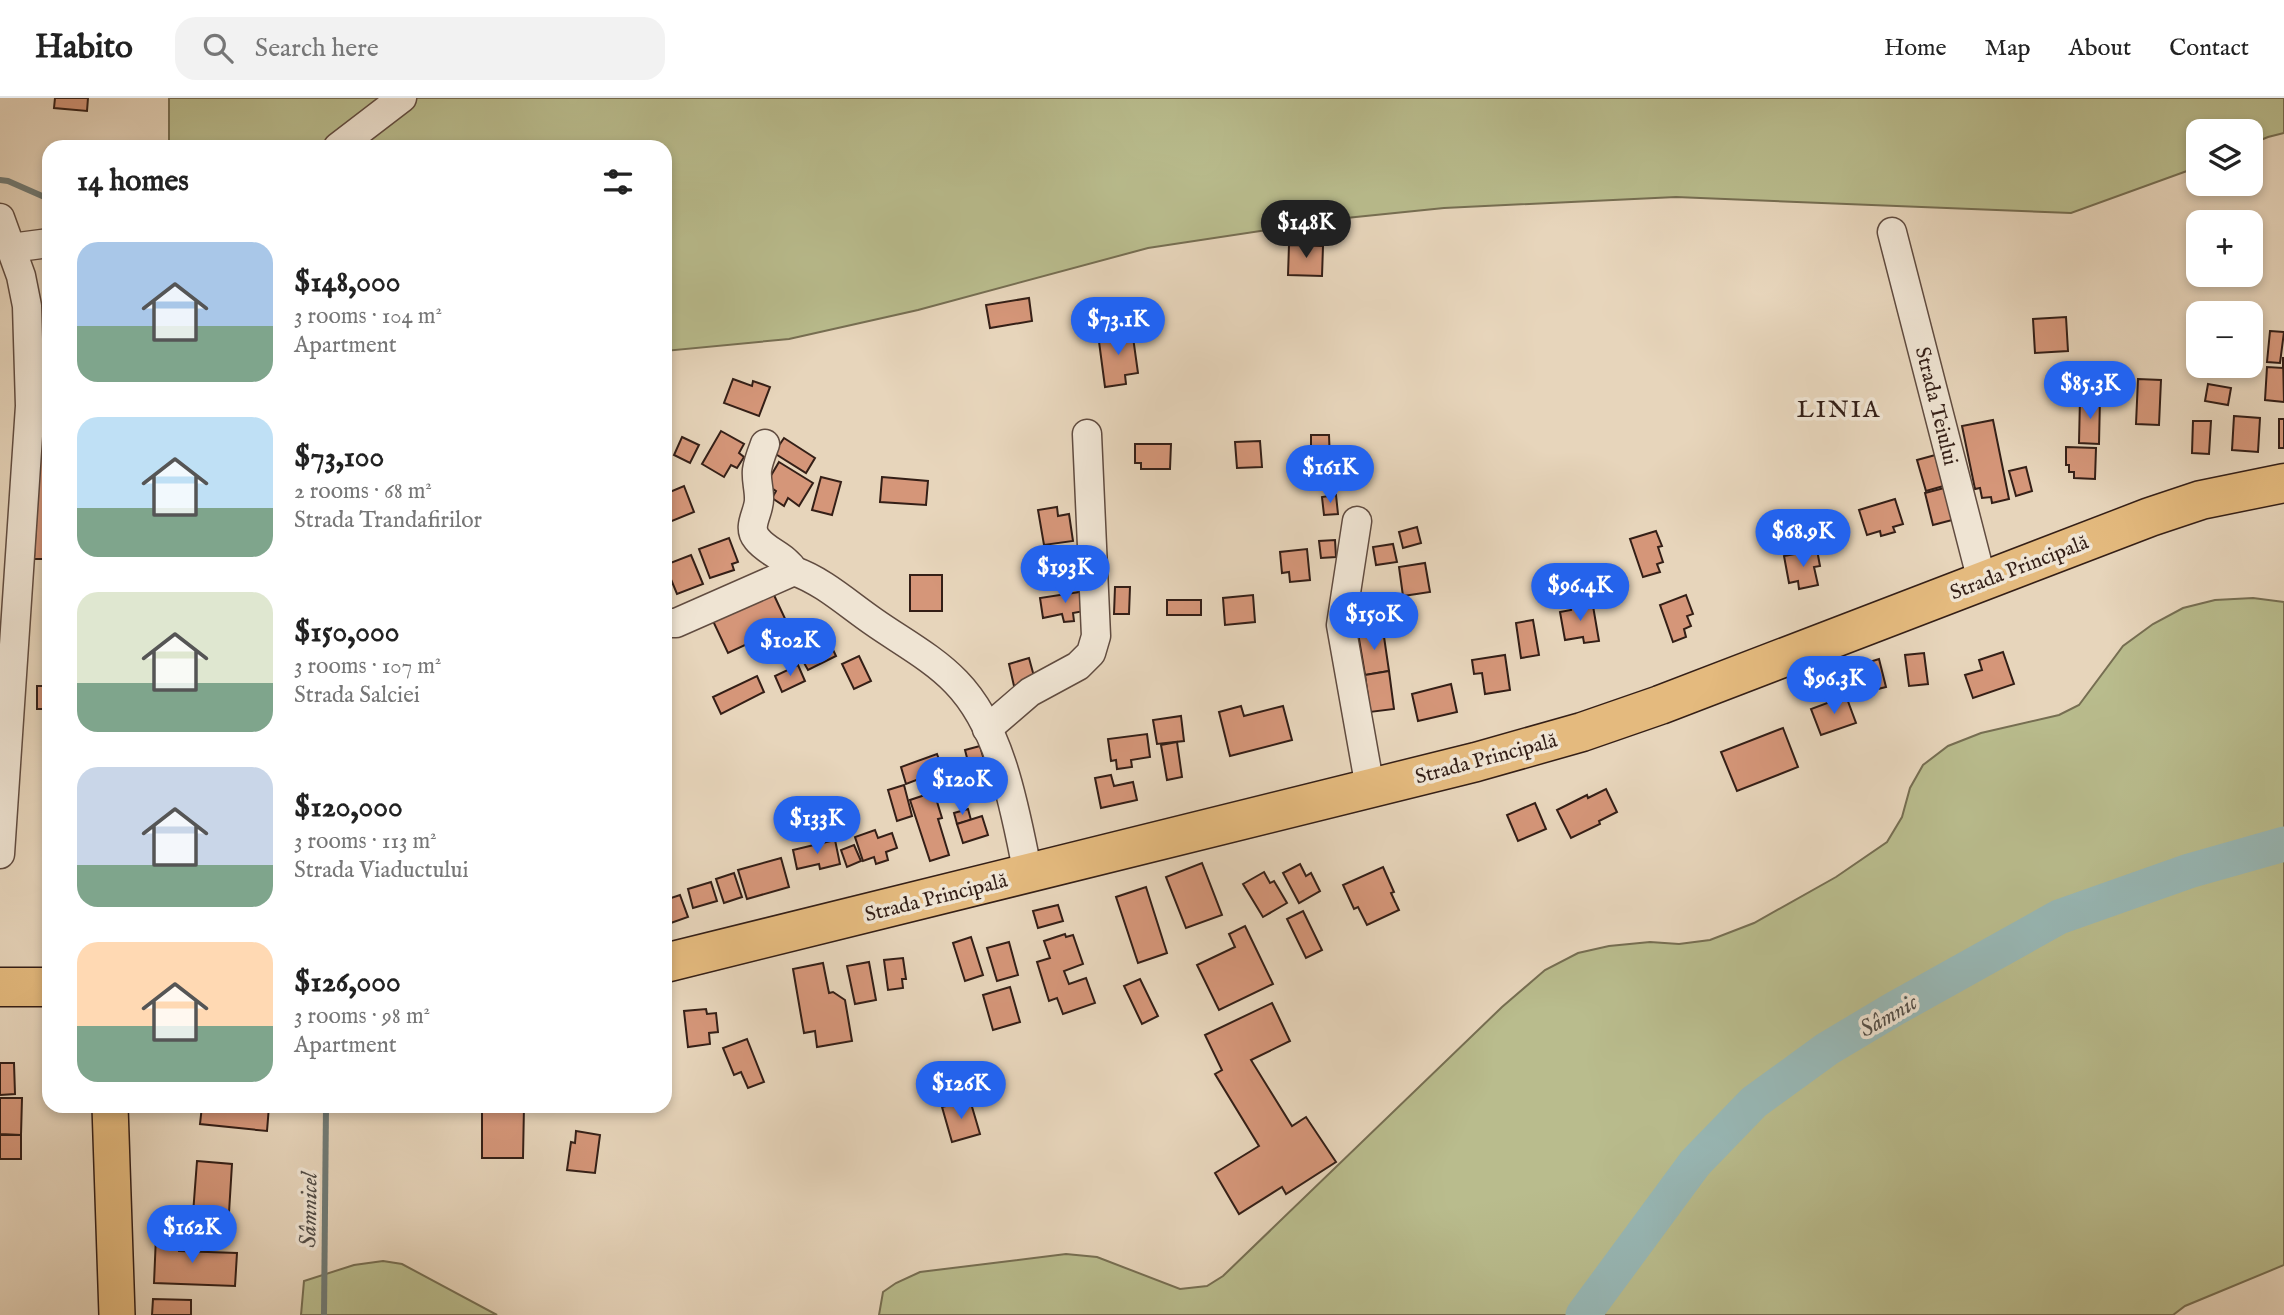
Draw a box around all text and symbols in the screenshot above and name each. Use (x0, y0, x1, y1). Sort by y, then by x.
search box (175, 17, 665, 80)
text: Habito (35, 27, 133, 69)
icon: search (199, 29, 237, 67)
text: Search here (255, 32, 379, 65)
text: Home (1884, 33, 1947, 64)
text: Map (1985, 33, 2031, 64)
text: About (2069, 33, 2131, 64)
text: Contact (2169, 33, 2249, 64)
map controls (2186, 119, 2263, 378)
button: layers (2186, 119, 2263, 196)
text: 14 homes (77, 163, 189, 201)
icon: filters (599, 163, 637, 201)
pin: $148K (1257, 200, 1355, 260)
text: $148K (1277, 208, 1335, 237)
button: + (2186, 210, 2263, 287)
text: $148,000 (294, 264, 400, 302)
icon: home (133, 270, 217, 354)
pin: $73.1K (1061, 298, 1175, 357)
button: − (2186, 301, 2263, 378)
text: 3 rooms · 104 m² (294, 302, 442, 331)
text: $73.1K (1087, 305, 1149, 334)
text: Apartment (294, 331, 397, 360)
street label: Strada Teiului (1908, 344, 1963, 468)
pin: $85.3K (2033, 362, 2147, 421)
text: $85.3K (2060, 369, 2120, 398)
district label: LINIA (1797, 395, 1881, 426)
text: $73,100 (294, 439, 384, 477)
icon: home (133, 445, 217, 529)
pin: $161K (1281, 446, 1379, 505)
text: $161K (1302, 453, 1358, 482)
text: 2 rooms · 68 m² (294, 477, 432, 506)
text: Strada Trandafirilor (294, 506, 482, 535)
pin: $68.9K (1746, 510, 1860, 569)
text: $68.9K (1771, 517, 1835, 546)
street label: Strada Principală (1946, 529, 2093, 607)
pin: $193K (1016, 546, 1114, 605)
text: $193K (1037, 553, 1093, 582)
pin: $96.4K (1523, 564, 1637, 623)
text: $96.4K (1547, 571, 1613, 600)
pin: $150K (1325, 592, 1423, 652)
text: $150K (1345, 600, 1403, 629)
text: $150,000 (294, 614, 399, 652)
pin: $102K (741, 618, 839, 678)
icon: home (133, 620, 217, 704)
text: $102K (760, 626, 820, 655)
text: 3 rooms · 107 m² (294, 652, 442, 681)
pin: $96.3K (1777, 656, 1891, 716)
text: $96.3K (1803, 664, 1865, 693)
text: Strada Salciei (294, 681, 420, 710)
street label: Strada Principală (1412, 727, 1561, 791)
pin: $120K (913, 758, 1011, 817)
text: $120K (932, 765, 992, 794)
text: $120,000 (294, 789, 403, 827)
icon: home (133, 795, 217, 879)
pin: $133K (768, 796, 866, 856)
text: $133K (789, 804, 845, 833)
text: 3 rooms · 113 m² (294, 827, 437, 856)
text: Strada Viaductului (294, 856, 469, 885)
street label: Strada Principală (862, 867, 1011, 929)
text: $126,000 (294, 964, 401, 1002)
icon: home (133, 970, 217, 1054)
water label: Sâmnic (1855, 988, 1924, 1044)
text: 3 rooms · 98 m² (294, 1002, 430, 1031)
text: Apartment (294, 1031, 397, 1060)
pin: $126K (912, 1062, 1010, 1121)
text: $126K (932, 1069, 990, 1098)
water label: Sâmnicel (294, 1171, 325, 1248)
pin: $162K (143, 1206, 241, 1265)
text: $162K (163, 1213, 221, 1242)

